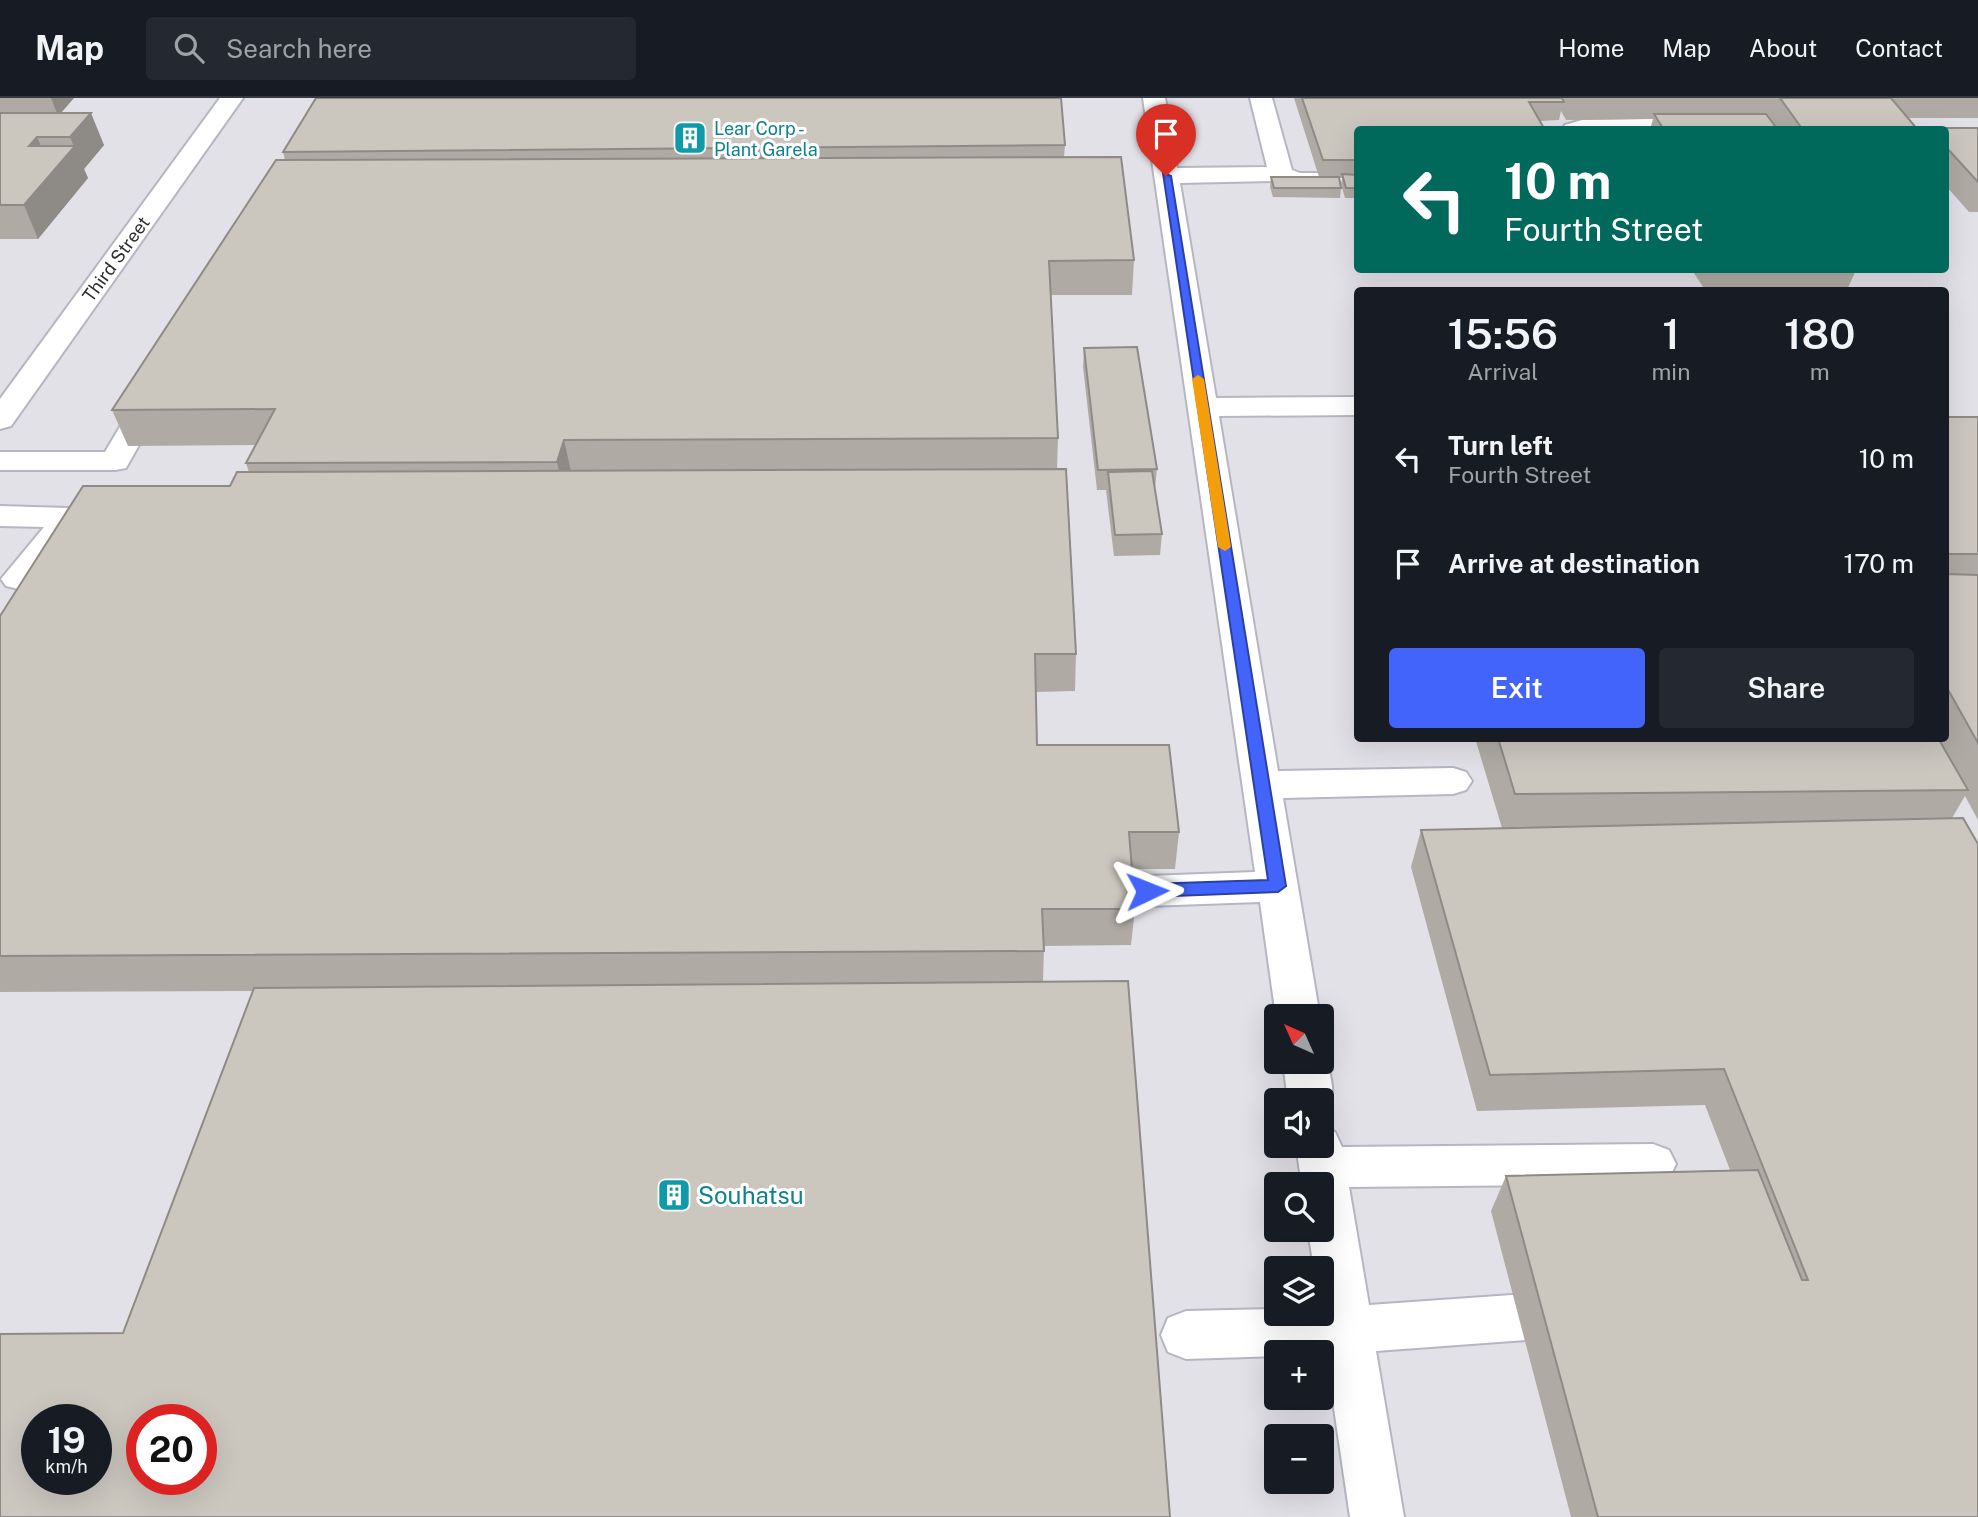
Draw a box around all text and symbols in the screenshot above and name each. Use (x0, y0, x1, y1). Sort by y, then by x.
search box (146, 17, 636, 80)
text: Map (35, 29, 104, 67)
icon: search (170, 29, 208, 67)
text: Search here (226, 33, 372, 64)
text: Home (1558, 34, 1624, 62)
text: Map (1662, 34, 1711, 62)
text: About (1749, 34, 1817, 62)
text: Contact (1855, 34, 1943, 62)
pin (1136, 104, 1196, 176)
icon: arrive (1147, 115, 1185, 153)
place label: Lear Corp - Plant Garela (714, 118, 818, 160)
building icon: Lear Corp - Plant Garela (671, 119, 709, 157)
text: 10 m (1504, 152, 1611, 210)
icon: left (1389, 154, 1480, 245)
text: Fourth Street (1504, 211, 1704, 248)
street label: Third Street (78, 212, 154, 306)
text: 15:56 (1448, 309, 1558, 358)
text: 1 (1662, 309, 1680, 358)
text: 180 (1784, 309, 1856, 358)
text: Arrival (1467, 358, 1538, 385)
text: min (1651, 358, 1690, 385)
text: m (1810, 358, 1830, 385)
text: Turn left (1448, 430, 1553, 461)
icon: left (1389, 440, 1427, 478)
text: 10 m (1859, 443, 1914, 474)
text: Fourth Street (1448, 461, 1591, 488)
icon: arrive (1389, 545, 1427, 583)
text: Arrive at destination (1448, 548, 1700, 579)
text: 170 m (1844, 548, 1914, 579)
button: Exit (1389, 648, 1645, 728)
button: Share (1659, 648, 1914, 728)
position arrow (1110, 854, 1184, 928)
north arrow (1264, 1004, 1334, 1074)
map controls (1264, 1004, 1334, 1494)
button: sound (1264, 1088, 1334, 1158)
button: search (1264, 1172, 1334, 1242)
building icon: Souhatsu (655, 1176, 693, 1214)
place label: Souhatsu (698, 1181, 804, 1209)
button: layers (1264, 1256, 1334, 1326)
button: + (1264, 1340, 1334, 1410)
speed limit sign: 20 (126, 1404, 217, 1495)
text: 19 (47, 1420, 86, 1461)
button: − (1264, 1424, 1334, 1494)
text: km/h (45, 1456, 88, 1477)

